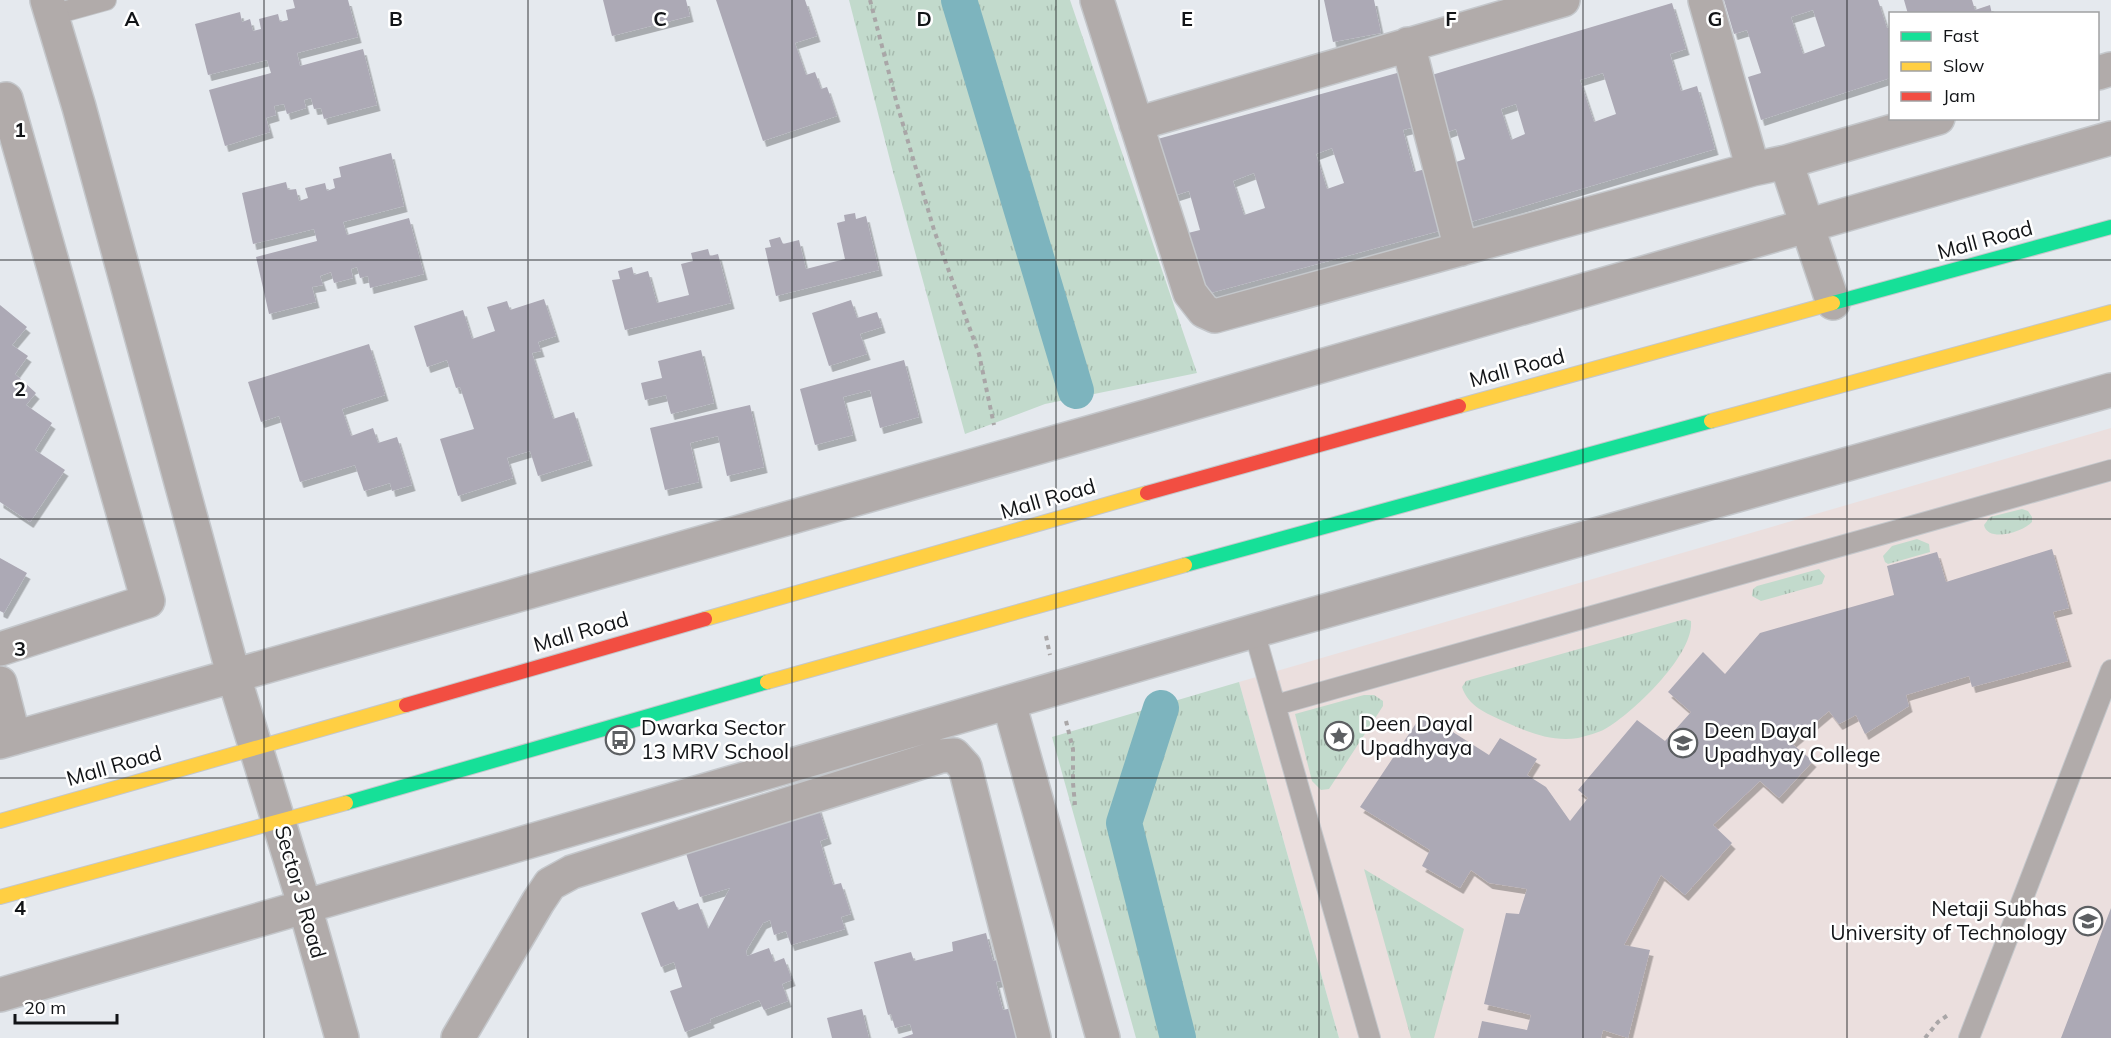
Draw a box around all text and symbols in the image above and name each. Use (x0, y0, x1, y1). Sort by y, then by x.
text: A (125, 6, 140, 31)
text: B (389, 6, 403, 31)
text: C (653, 6, 667, 31)
text: D (916, 6, 932, 31)
text: E (1181, 6, 1193, 31)
text: F (1445, 6, 1457, 31)
text: G (1708, 6, 1722, 31)
legend (1889, 12, 2099, 120)
text: Fast (1943, 24, 1979, 47)
text: Slow (1943, 54, 1985, 77)
text: Jam (1943, 84, 1976, 107)
text: 1 (14, 117, 26, 142)
street label: Mall Road (1934, 214, 2035, 264)
street label: Mall Road (1466, 342, 1567, 392)
text: 2 (14, 376, 26, 401)
street label: Mall Road (997, 472, 1098, 524)
street label: Mall Road (530, 605, 631, 657)
text: 3 (14, 636, 26, 661)
place label: Deen Dayal Upadhyaya (1360, 710, 1473, 760)
place label: Dwarka Sector 13 MRV School (641, 714, 789, 764)
place label: Deen Dayal Upadhyay College (1704, 717, 1881, 767)
place icon: Deen Dayal Upadhyaya (1323, 720, 1355, 752)
bus stop icon: Dwarka Sector 13 MRV School (604, 724, 636, 756)
school or university icon: Deen Dayal Upadhyay College (1667, 727, 1699, 759)
street label: Mall Road (63, 739, 164, 791)
street label: Sector 3 Road (270, 822, 332, 961)
text: 4 (14, 895, 26, 920)
place label: Netaji Subhas University of Technology (1830, 895, 2067, 945)
school or university icon: Netaji Subhas University of Technology (2072, 905, 2104, 937)
scale bar (15, 987, 117, 1025)
text: 20 m (24, 996, 66, 1019)

